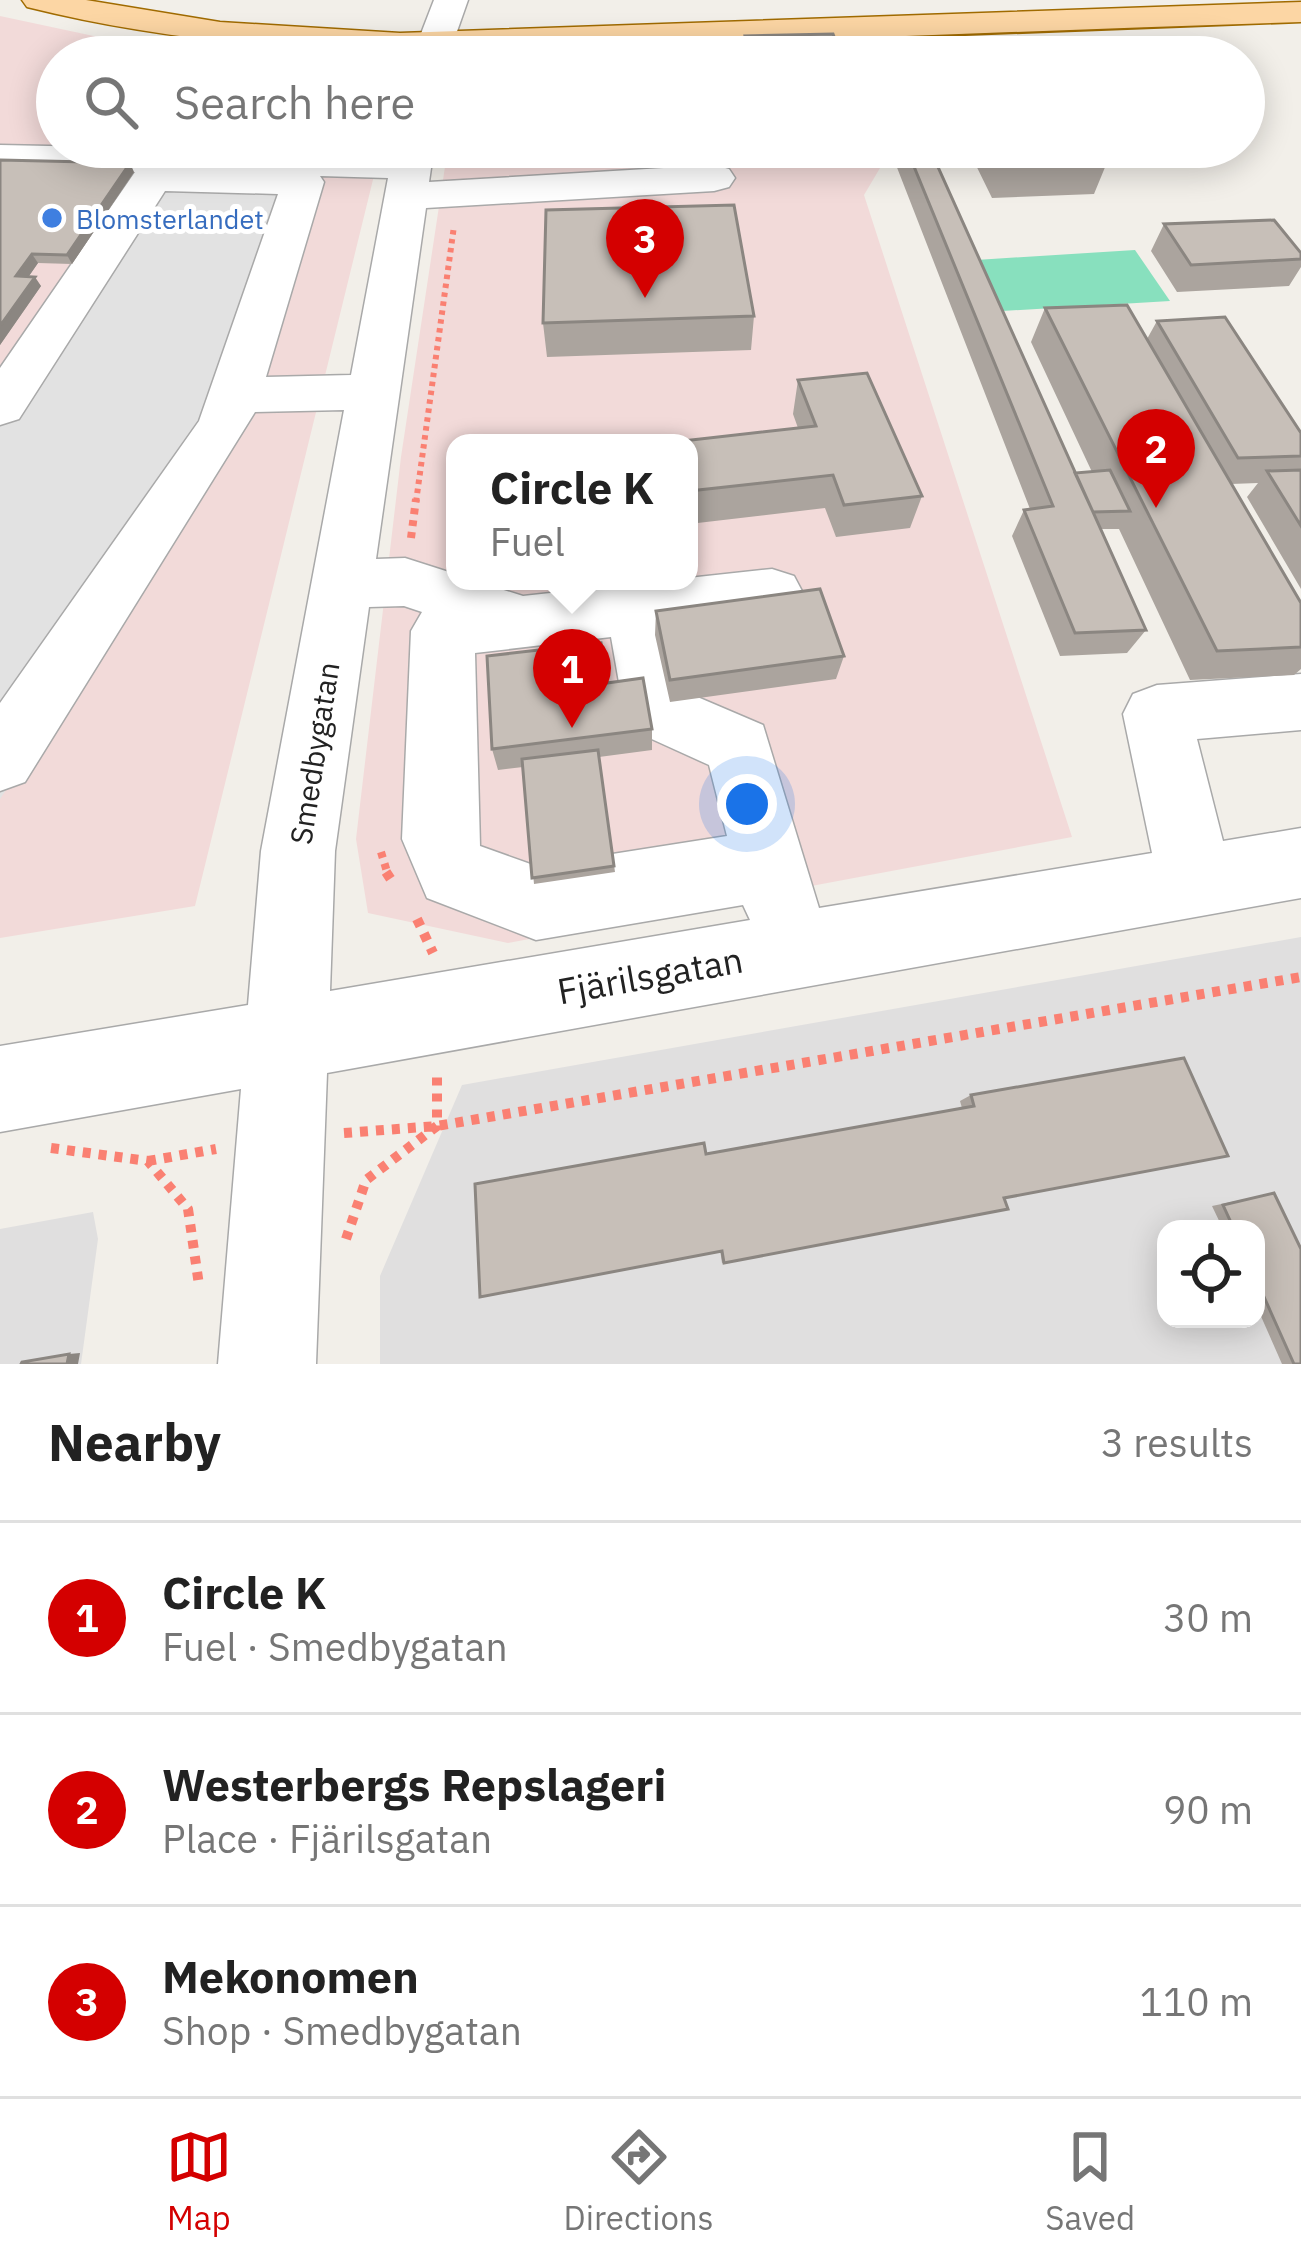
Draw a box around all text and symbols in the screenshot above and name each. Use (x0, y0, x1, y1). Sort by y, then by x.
search box (36, 36, 1265, 168)
icon: search (78, 69, 144, 135)
text: Search here (174, 73, 415, 131)
pin: 3 (606, 199, 684, 298)
place label: Blomsterlandet (76, 201, 264, 236)
marker: Blomsterlandet (39, 205, 65, 231)
pin: 2 (1117, 409, 1195, 508)
popup (446, 434, 698, 590)
text: Circle K (490, 458, 654, 516)
text: Fuel (490, 516, 565, 567)
pin: 1 (533, 629, 611, 728)
street label: Smedbygatan (280, 659, 348, 847)
your location (717, 774, 777, 834)
street label: Fjärilsgatan (554, 936, 746, 1014)
map controls (1157, 1220, 1265, 1328)
button: locate (1157, 1220, 1265, 1328)
text: Nearby (48, 1409, 221, 1475)
text: 3 results (1101, 1417, 1253, 1468)
text: Circle K (162, 1563, 326, 1621)
text: 1 (75, 1592, 99, 1643)
text: 30 m (1163, 1592, 1253, 1643)
text: Fuel · Smedbygatan (162, 1621, 508, 1672)
text: Westerbergs Repslageri (162, 1755, 666, 1813)
text: 2 (75, 1784, 99, 1835)
text: 90 m (1163, 1784, 1253, 1835)
text: Place · Fjärilsgatan (162, 1813, 492, 1864)
text: Mekonomen (162, 1947, 419, 2005)
text: 3 (75, 1976, 99, 2027)
text: 110 m (1140, 1976, 1253, 2027)
text: Shop · Smedbygatan (162, 2005, 522, 2056)
tab: Map (166, 2124, 232, 2239)
tab: Directions (564, 2124, 714, 2239)
tab: Saved (1045, 2124, 1135, 2239)

